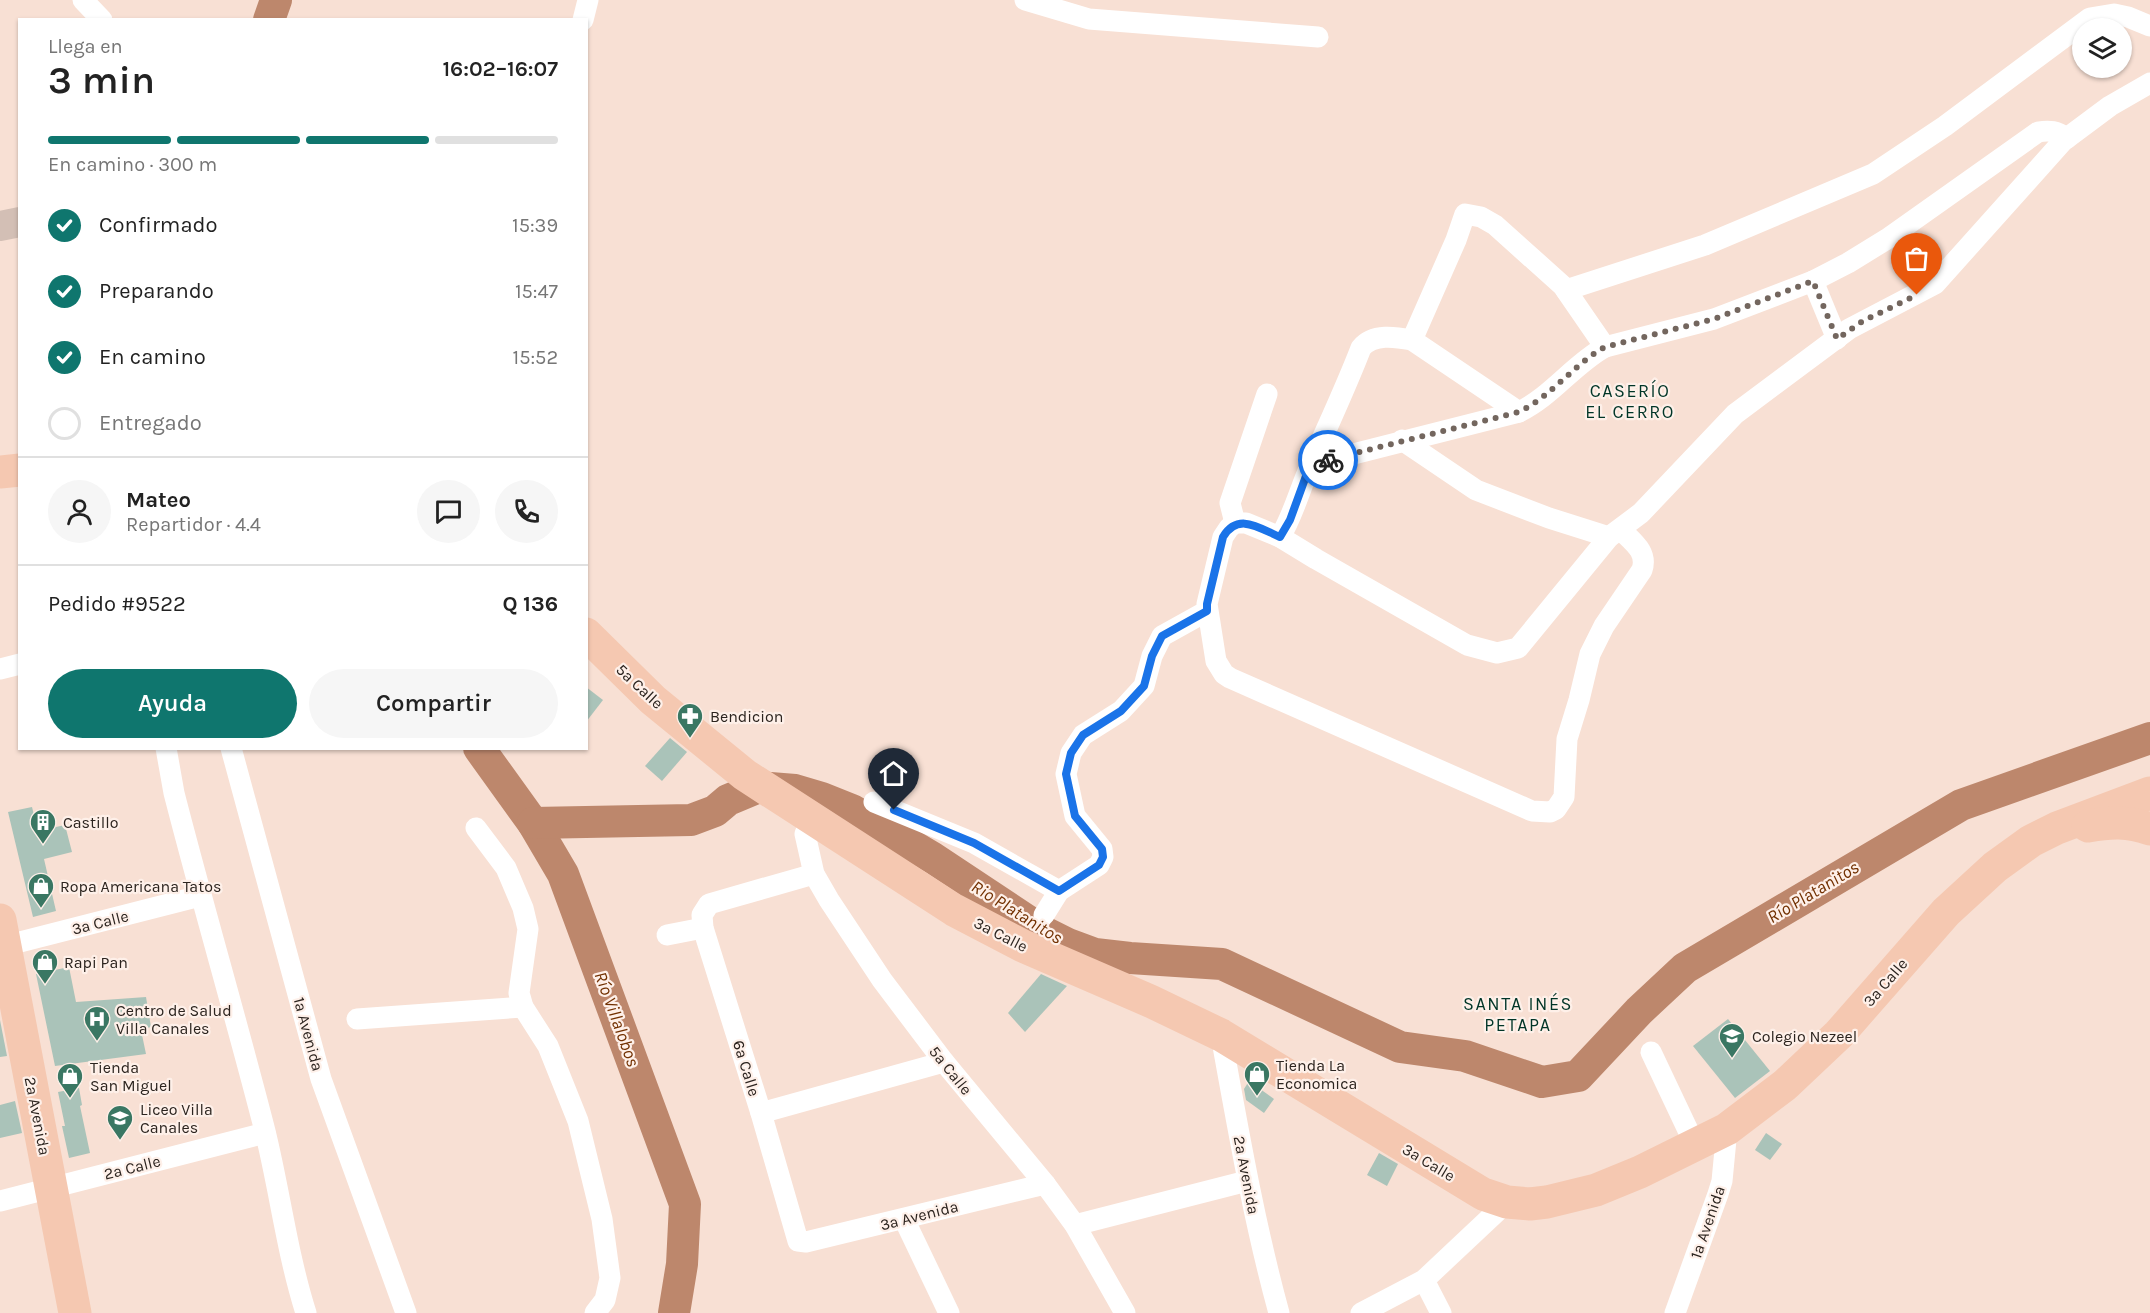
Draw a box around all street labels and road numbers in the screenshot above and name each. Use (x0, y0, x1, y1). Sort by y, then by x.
street label: 5a Calle (612, 660, 667, 713)
street label: 3a Calle (70, 906, 130, 939)
street label: 3a Calle (971, 913, 1031, 956)
street label: 3a Calle (1859, 954, 1912, 1010)
street label: 1a Avenida (290, 995, 327, 1073)
street label: 6a Calle (729, 1038, 764, 1098)
street label: 5a Calle (925, 1042, 976, 1099)
street label: 2a Avenida (21, 1075, 54, 1157)
street label: 2a Avenida (1230, 1134, 1263, 1216)
street label: 3a Calle (1399, 1139, 1458, 1185)
street label: 2a Calle (102, 1151, 162, 1184)
street label: 1a Avenida (1686, 1183, 1729, 1261)
street label: 3a Avenida (878, 1197, 960, 1234)

